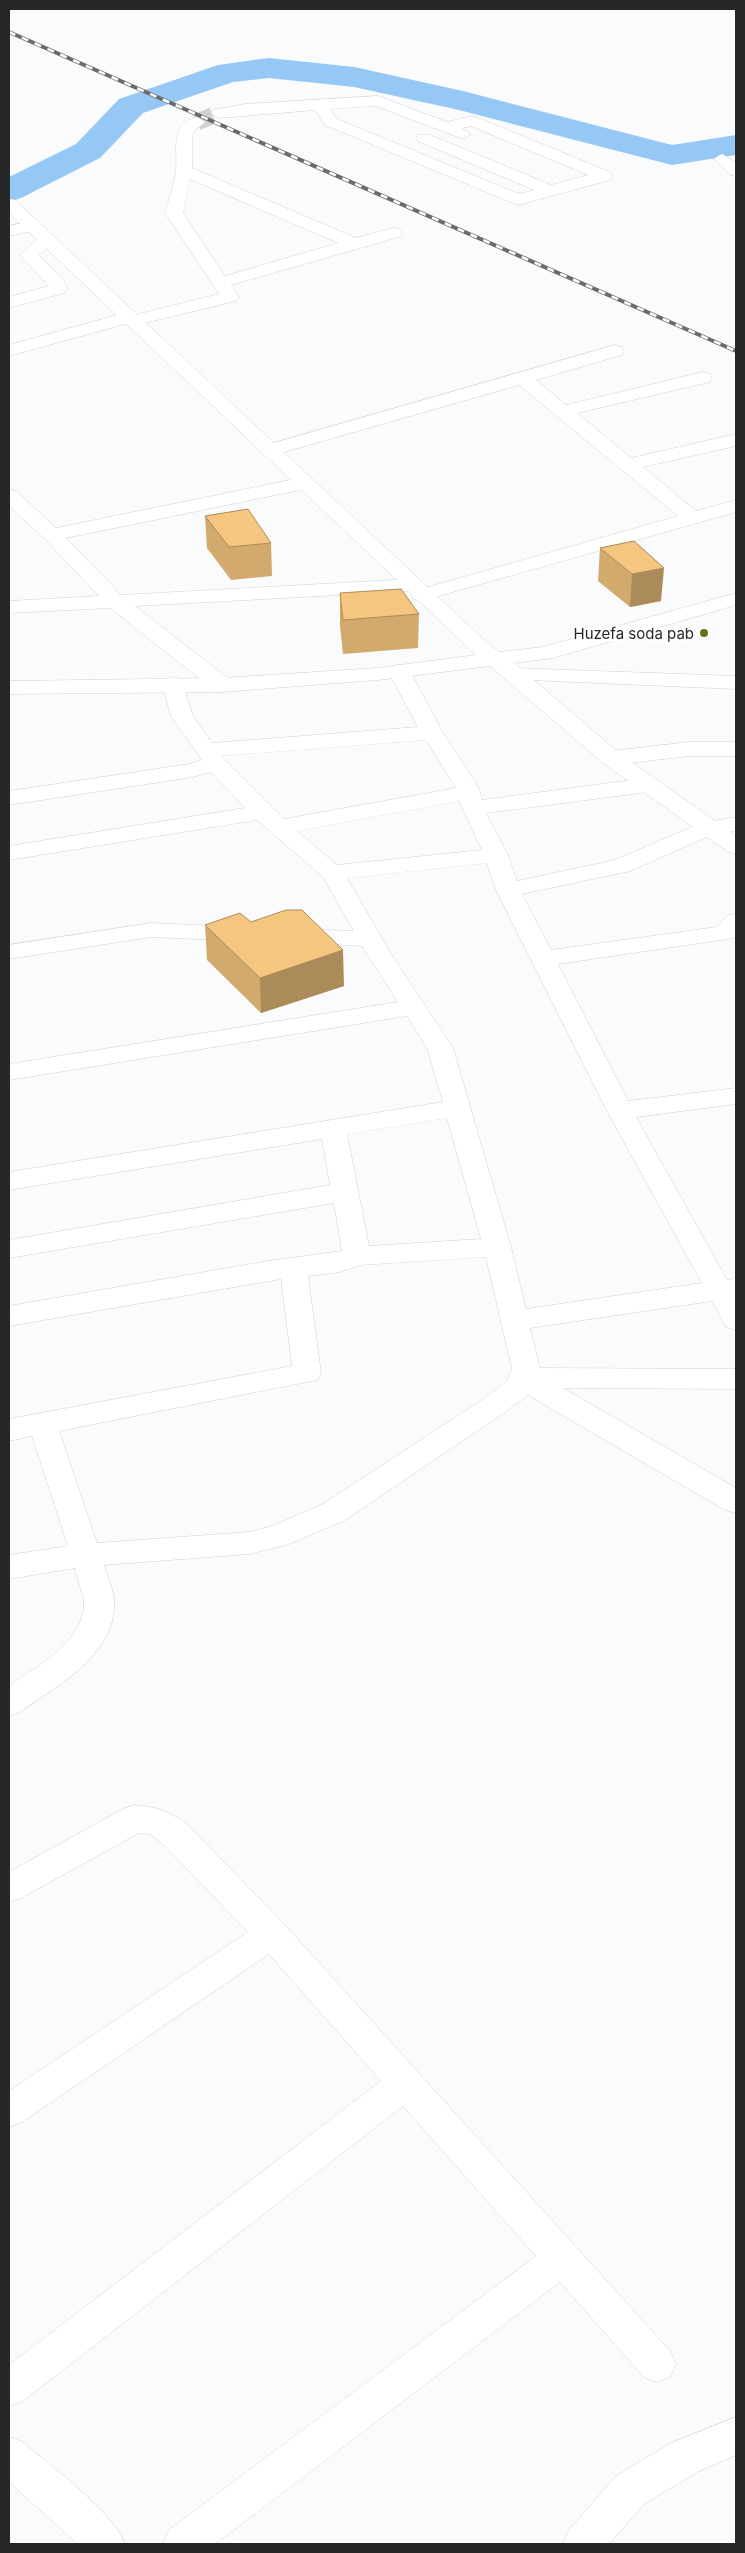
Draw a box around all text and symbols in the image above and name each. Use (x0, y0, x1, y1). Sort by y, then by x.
place label: Huzefa soda pab (574, 624, 694, 643)
marker: Huzefa soda pab (698, 627, 710, 639)

